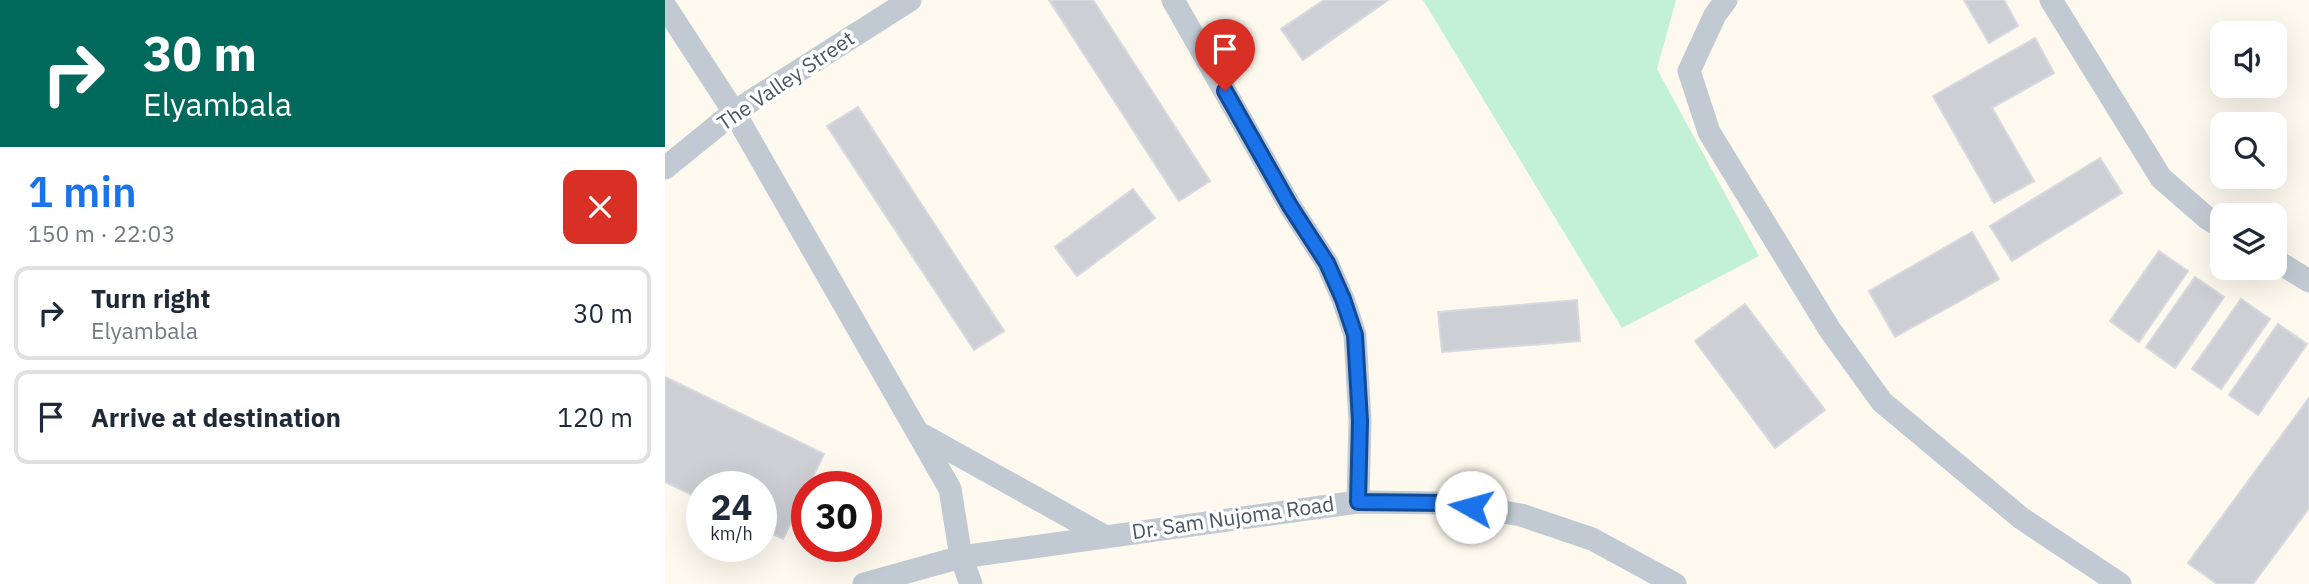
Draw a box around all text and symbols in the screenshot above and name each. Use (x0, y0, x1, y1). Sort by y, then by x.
pin (1195, 19, 1255, 91)
text: 30 m (143, 21, 257, 84)
map controls (2210, 21, 2287, 280)
button: sound (2210, 21, 2287, 98)
street label: The Valley Street (711, 24, 859, 136)
icon: right (28, 28, 119, 119)
icon: arrive (1206, 30, 1244, 68)
text: Elyambala (143, 83, 292, 125)
button: search (2210, 112, 2287, 189)
text: 1 min (28, 164, 137, 219)
button: close (563, 170, 637, 244)
button: layers (2210, 203, 2287, 280)
text: 150 m · 22:03 (28, 218, 175, 248)
text: Turn right (91, 281, 210, 315)
icon: right (32, 294, 70, 332)
text: 30 m (573, 296, 633, 330)
text: Elyambala (91, 315, 198, 345)
icon: arrive (32, 398, 70, 436)
text: Arrive at destination (91, 400, 341, 434)
text: 120 m (557, 400, 633, 434)
position arrow (1434, 470, 1508, 544)
speed limit sign: 30 (791, 471, 882, 562)
text: 24 (710, 484, 753, 530)
street label: Dr. Sam Nujoma Road (1130, 489, 1336, 545)
text: km/h (710, 522, 753, 545)

